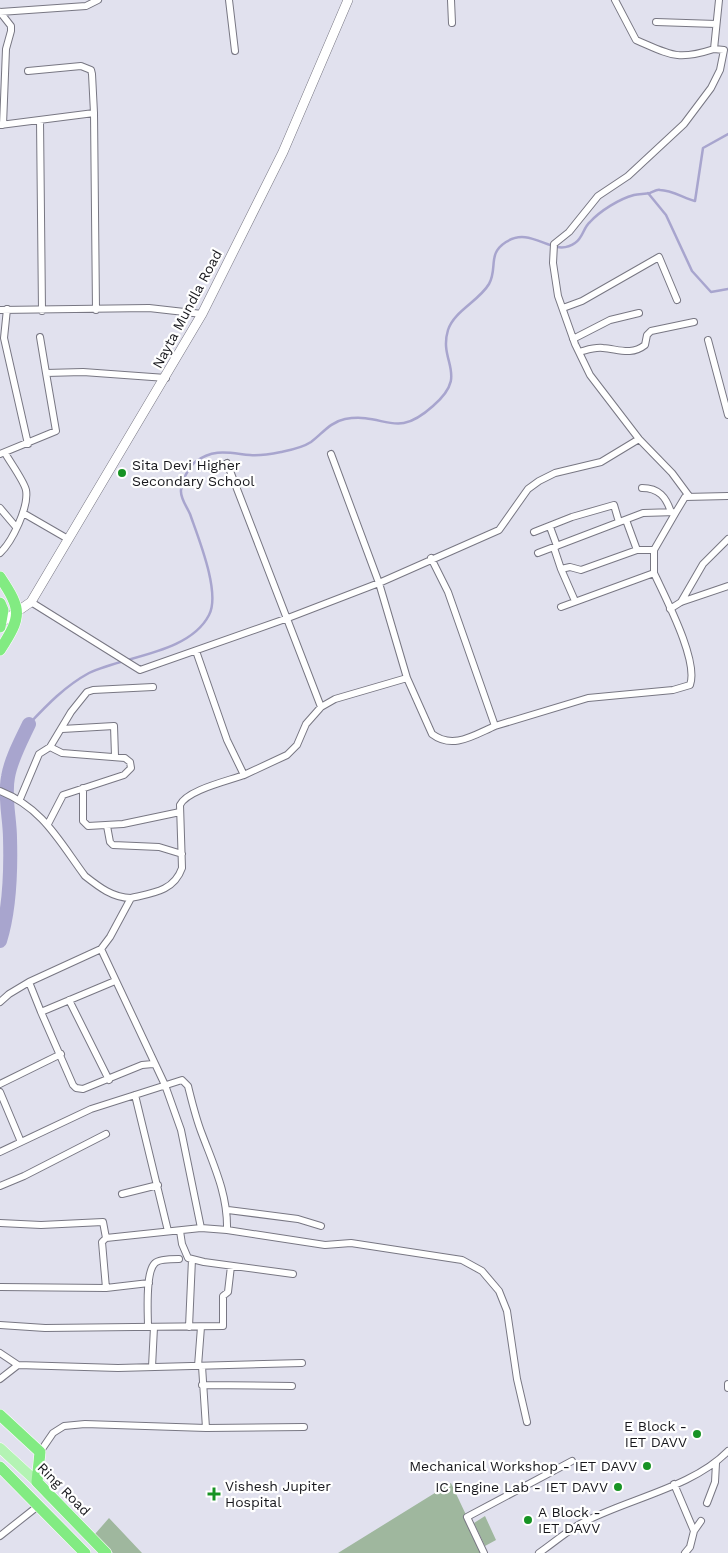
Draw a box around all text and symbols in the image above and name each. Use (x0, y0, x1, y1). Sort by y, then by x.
street label: Nayta Mundla Road (149, 247, 225, 371)
place label: Sita Devi Higher Secondary School (132, 457, 255, 489)
marker: Sita Devi Higher Secondary School (116, 467, 128, 479)
place label: E Block - IET DAVV (624, 1418, 687, 1450)
marker: E Block - IET DAVV (691, 1428, 703, 1440)
place label: Mechanical Workshop - IET DAVV (409, 1458, 637, 1474)
street label: Ring Road (34, 1459, 94, 1519)
marker: Mechanical Workshop - IET DAVV (641, 1460, 653, 1472)
place label: Vishesh Jupiter Hospital (225, 1478, 331, 1510)
place label: IC Engine Lab - IET DAVV (435, 1479, 608, 1495)
marker: IC Engine Lab - IET DAVV (612, 1481, 624, 1493)
marker: Vishesh Jupiter Hospital (207, 1487, 221, 1501)
place label: A Block - IET DAVV (538, 1504, 601, 1536)
marker: A Block - IET DAVV (522, 1514, 534, 1526)

